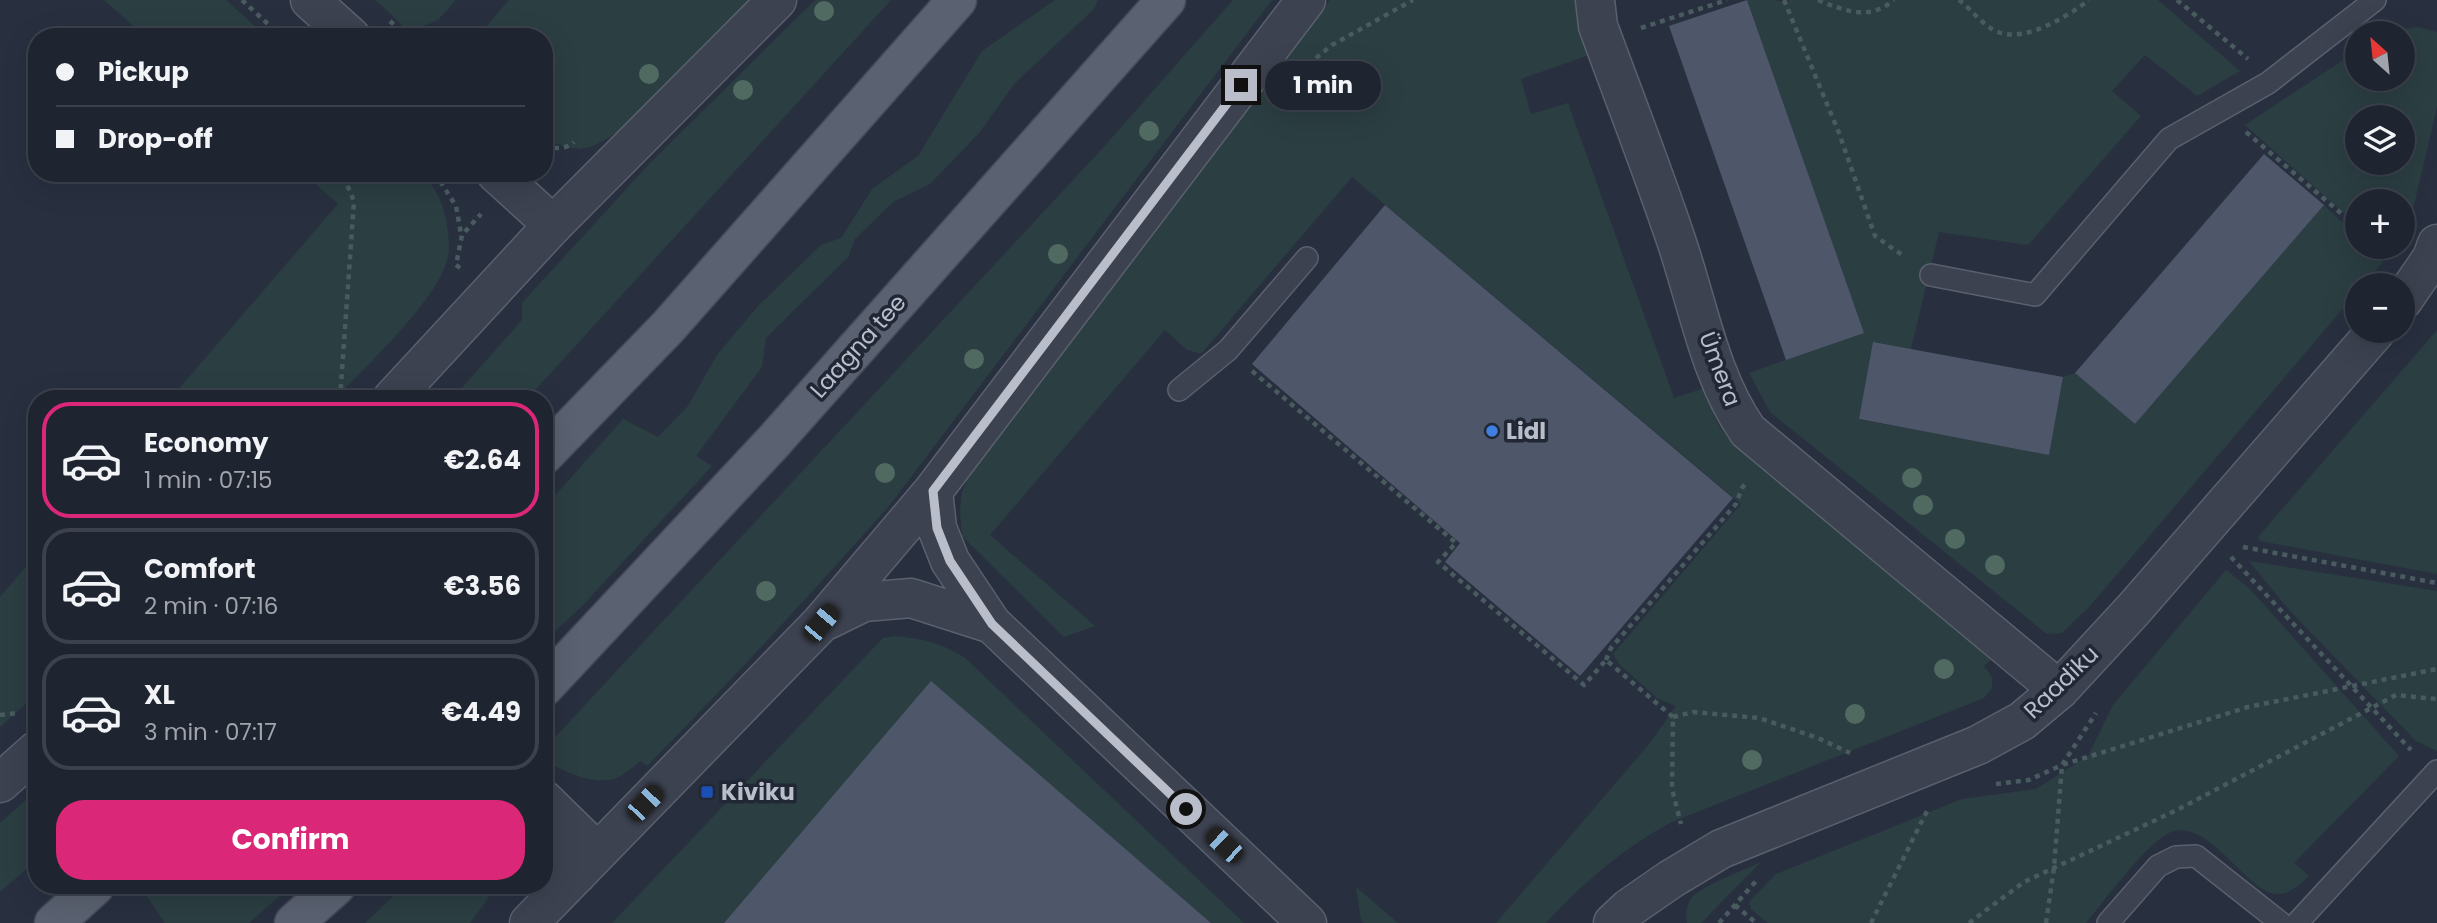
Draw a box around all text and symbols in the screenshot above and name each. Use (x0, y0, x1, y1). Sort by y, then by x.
north arrow (2345, 21, 2415, 91)
map controls (2345, 21, 2415, 343)
text: Pickup (98, 54, 189, 90)
callout: 1 min (1266, 60, 1381, 110)
route end (1225, 69, 1257, 101)
text: 1 min (1293, 69, 1353, 101)
button: layers (2345, 105, 2415, 175)
text: Drop-off (98, 121, 213, 157)
button: + (2345, 189, 2415, 259)
button: − (2345, 273, 2415, 343)
street label: Laagna tee (803, 287, 913, 405)
street label: Ümera (1691, 327, 1749, 411)
place label: Lidl (1506, 415, 1546, 447)
marker: Lidl (1484, 423, 1500, 439)
text: Economy (144, 425, 268, 461)
icon: car (60, 429, 123, 492)
text: €2.64 (444, 442, 521, 478)
text: 1 min · 07:15 (144, 464, 272, 496)
text: Comfort (144, 551, 256, 587)
icon: car (60, 555, 123, 618)
text: €3.56 (444, 568, 521, 604)
text: 2 min · 07:16 (144, 590, 278, 622)
car (800, 600, 843, 646)
street label: Raadiku (2016, 638, 2106, 726)
text: XL (144, 677, 175, 713)
icon: car (60, 681, 123, 744)
text: €4.49 (442, 694, 521, 730)
text: 3 min · 07:17 (144, 716, 277, 748)
place label: Kiviku (721, 776, 795, 808)
car (623, 781, 668, 825)
marker: Kiviku (699, 784, 715, 800)
route start (1170, 793, 1202, 825)
button: Confirm (56, 800, 525, 880)
car (1202, 823, 1247, 867)

